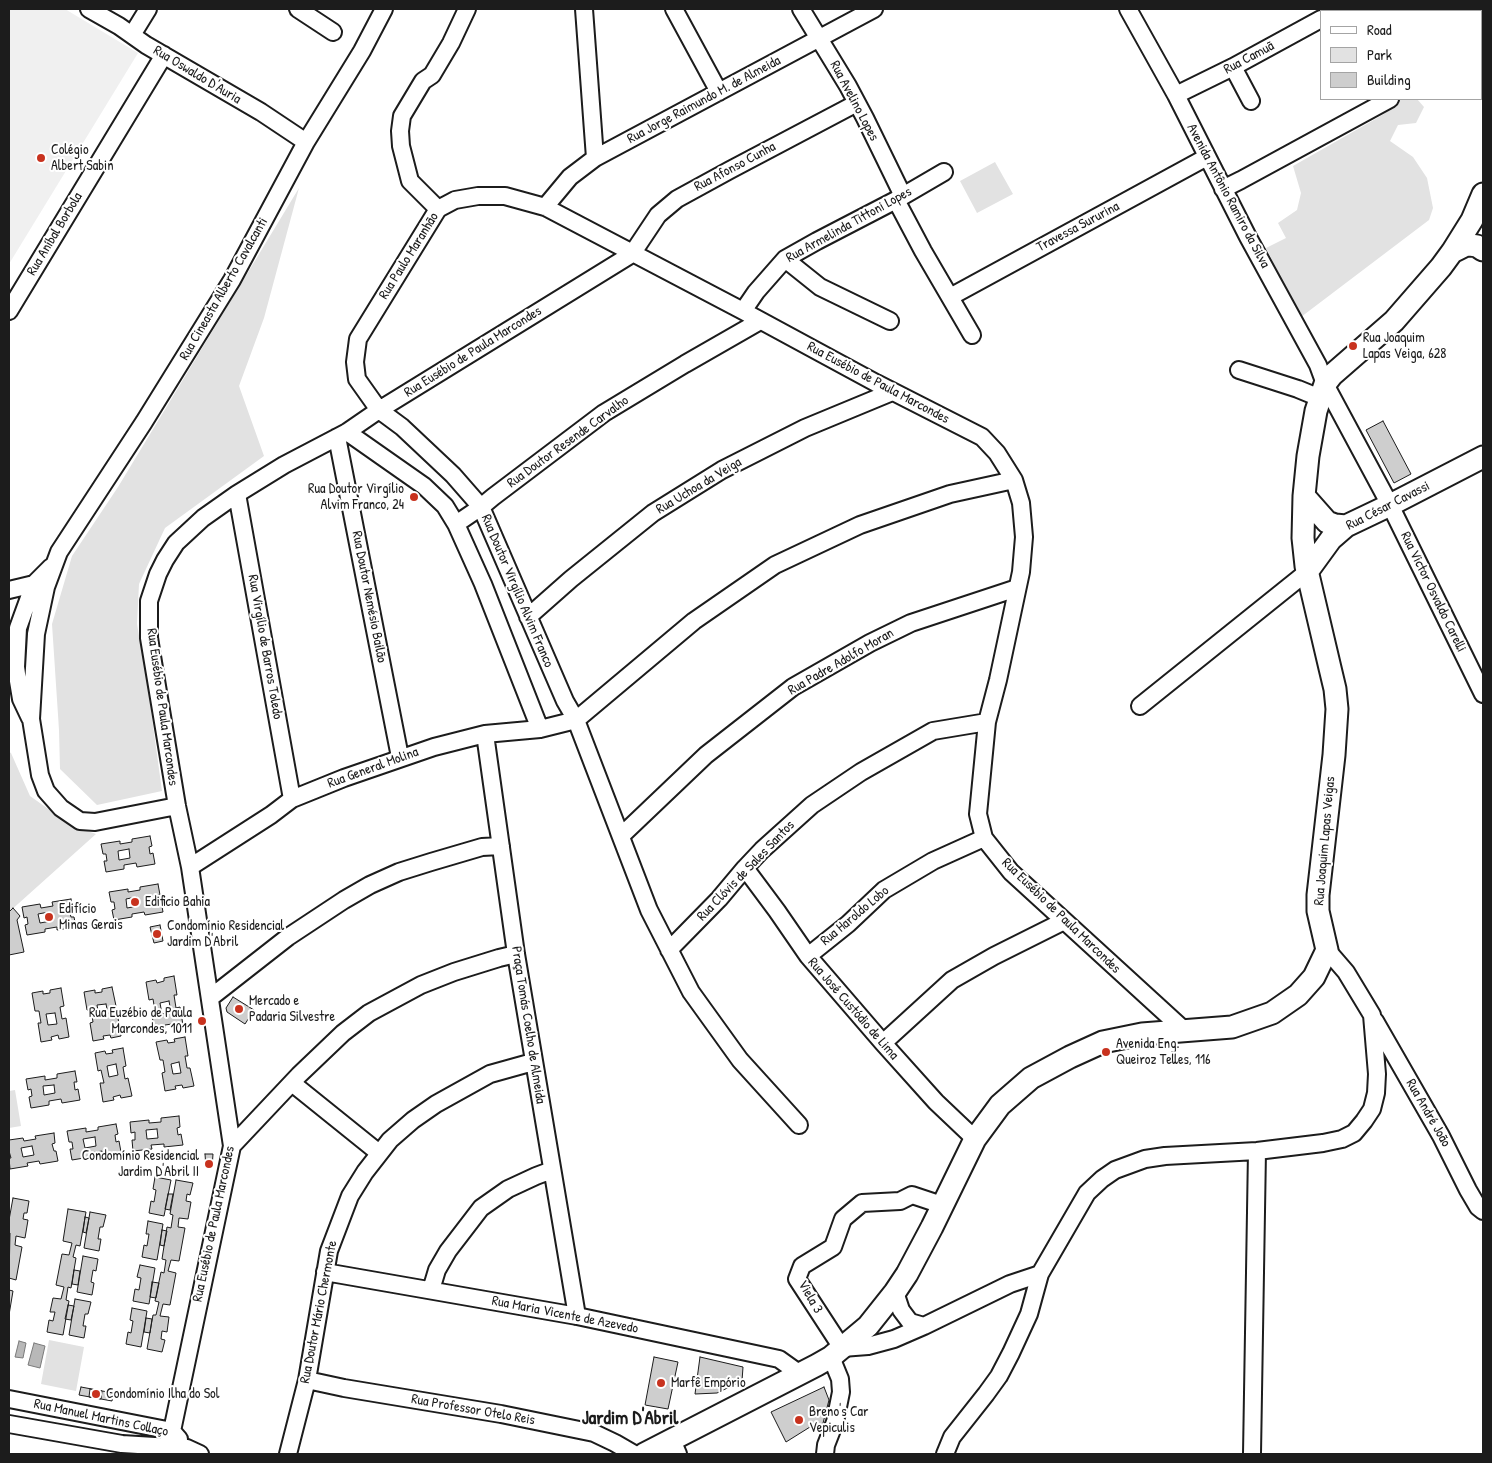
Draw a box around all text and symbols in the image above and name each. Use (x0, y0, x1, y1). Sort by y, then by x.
legend (1320, 10, 1482, 100)
text: Road (1367, 19, 1392, 40)
street label: Rua Camuã (1221, 38, 1277, 78)
street label: Rua Oswaldo D'Auria (150, 42, 244, 108)
text: Park (1367, 44, 1392, 65)
street label: Rua Jorge Raimundo M. de Almeida (624, 52, 784, 148)
street label: Rua Avelino Lopes (826, 58, 882, 144)
text: Building (1367, 69, 1411, 90)
street label: Avenida Antônio Ramiro da Silva (1183, 121, 1273, 271)
street label: Rua Afonso Cunha (691, 139, 779, 195)
place label: Colégio Albert Sabin (51, 142, 113, 174)
marker: Colégio Albert Sabin (35, 152, 47, 164)
street label: Rua Armelinda Tittoni Lopes (783, 184, 915, 266)
street label: Rua Aníbal Borbola (24, 189, 86, 279)
street label: Travessa Sururina (1034, 198, 1122, 256)
street label: Rua Paulo Maranhão (376, 210, 442, 302)
street label: Rua Cineasta Alberto Cavalcanti (176, 215, 272, 363)
street label: Rua Eusébio de Paula Marcondes (401, 303, 545, 401)
place label: Rua Joaquim Lapas Veiga, 628 (1363, 330, 1446, 362)
street label: Rua Eusébio de Paula Marcondes (804, 338, 952, 428)
marker: Rua Joaquim Lapas Veiga, 628 (1347, 340, 1359, 352)
street label: Rua Doutor Resende Carvalho (504, 392, 632, 492)
street label: Rua Uchoa da Veiga (653, 454, 745, 518)
street label: Rua César Cavassi (1343, 478, 1433, 534)
place label: Rua Doutor Virgílio Alvim Franco, 24 (308, 481, 404, 514)
marker: Rua Doutor Virgílio Alvim Franco, 24 (408, 491, 420, 503)
street label: Rua Doutor Virgílio Alvim Franco (477, 512, 557, 670)
street label: Rua Victor Osvaldo Carelli (1397, 529, 1469, 655)
street label: Rua Doutor Nemésio Bailão (348, 530, 390, 664)
street label: Rua Virgílio de Barros Toledo (244, 573, 286, 721)
street label: Rua Padre Adolfo Moran (785, 625, 897, 699)
street label: Rua Eusébio de Paula Marcondes (143, 627, 181, 787)
street label: Rua General Molina (325, 744, 421, 792)
street label: Rua Joaquim Lapas Veigas (1311, 776, 1339, 906)
street label: Rua Clóvis de Sales Santos (694, 817, 798, 925)
street label: Rua Eusébio de Paula Marcondes (998, 855, 1124, 977)
street label: Rua Haroldo Lobo (817, 883, 893, 949)
place label: Edificio Bahia (145, 894, 210, 910)
marker: Edificio Bahia (129, 896, 141, 908)
place label: Edifício Minas Gerais (59, 901, 123, 934)
marker: Edifício Minas Gerais (43, 911, 55, 923)
place label: Condomínio Residencial Jardim D'Abril (167, 918, 284, 950)
marker: Condomínio Residencial Jardim D'Abril (151, 928, 163, 940)
street label: Praça Tomás Coelho de Almeida (507, 945, 549, 1105)
street label: Rua José Custódio de Lima (804, 954, 902, 1064)
place label: Mercado e Padaria Silvestre (249, 993, 335, 1026)
marker: Mercado e Padaria Silvestre (233, 1003, 245, 1015)
place label: Rua Euzébio de Paula Marcondes, 1011 (89, 1005, 192, 1038)
marker: Rua Euzébio de Paula Marcondes, 1011 (196, 1015, 208, 1027)
place label: Avenida Eng. Queiroz Telles, 116 (1116, 1036, 1211, 1068)
marker: Avenida Eng. Queiroz Telles, 116 (1100, 1046, 1112, 1058)
street label: Rua André João (1402, 1076, 1454, 1150)
street label: Rua Eusébio de Paula Marcondes (189, 1145, 239, 1303)
place label: Condomínio Residencial Jardim D'Abril II (82, 1148, 199, 1180)
marker: Condomínio Residencial Jardim D'Abril II (203, 1158, 215, 1170)
street label: Rua Doutor Mário Chermonte (297, 1239, 341, 1385)
street label: Viela 3 (794, 1278, 826, 1316)
street label: Rua Maria Vicente de Azevedo (490, 1293, 640, 1337)
place label: Marfê Empório (671, 1375, 746, 1391)
marker: Marfê Empório (655, 1377, 667, 1389)
place label: Condomínio Ilha do Sol (106, 1386, 219, 1402)
marker: Condomínio Ilha do Sol (90, 1388, 102, 1400)
street label: Rua Professor Otelo Reis (410, 1391, 536, 1429)
street label: Rua Manuel Martins Collaço (32, 1396, 170, 1440)
place label: Breno's Car Vepiculis (809, 1404, 868, 1436)
district label: Jardim D'Abril (582, 1408, 678, 1430)
marker: Breno's Car Vepiculis (793, 1414, 805, 1426)

